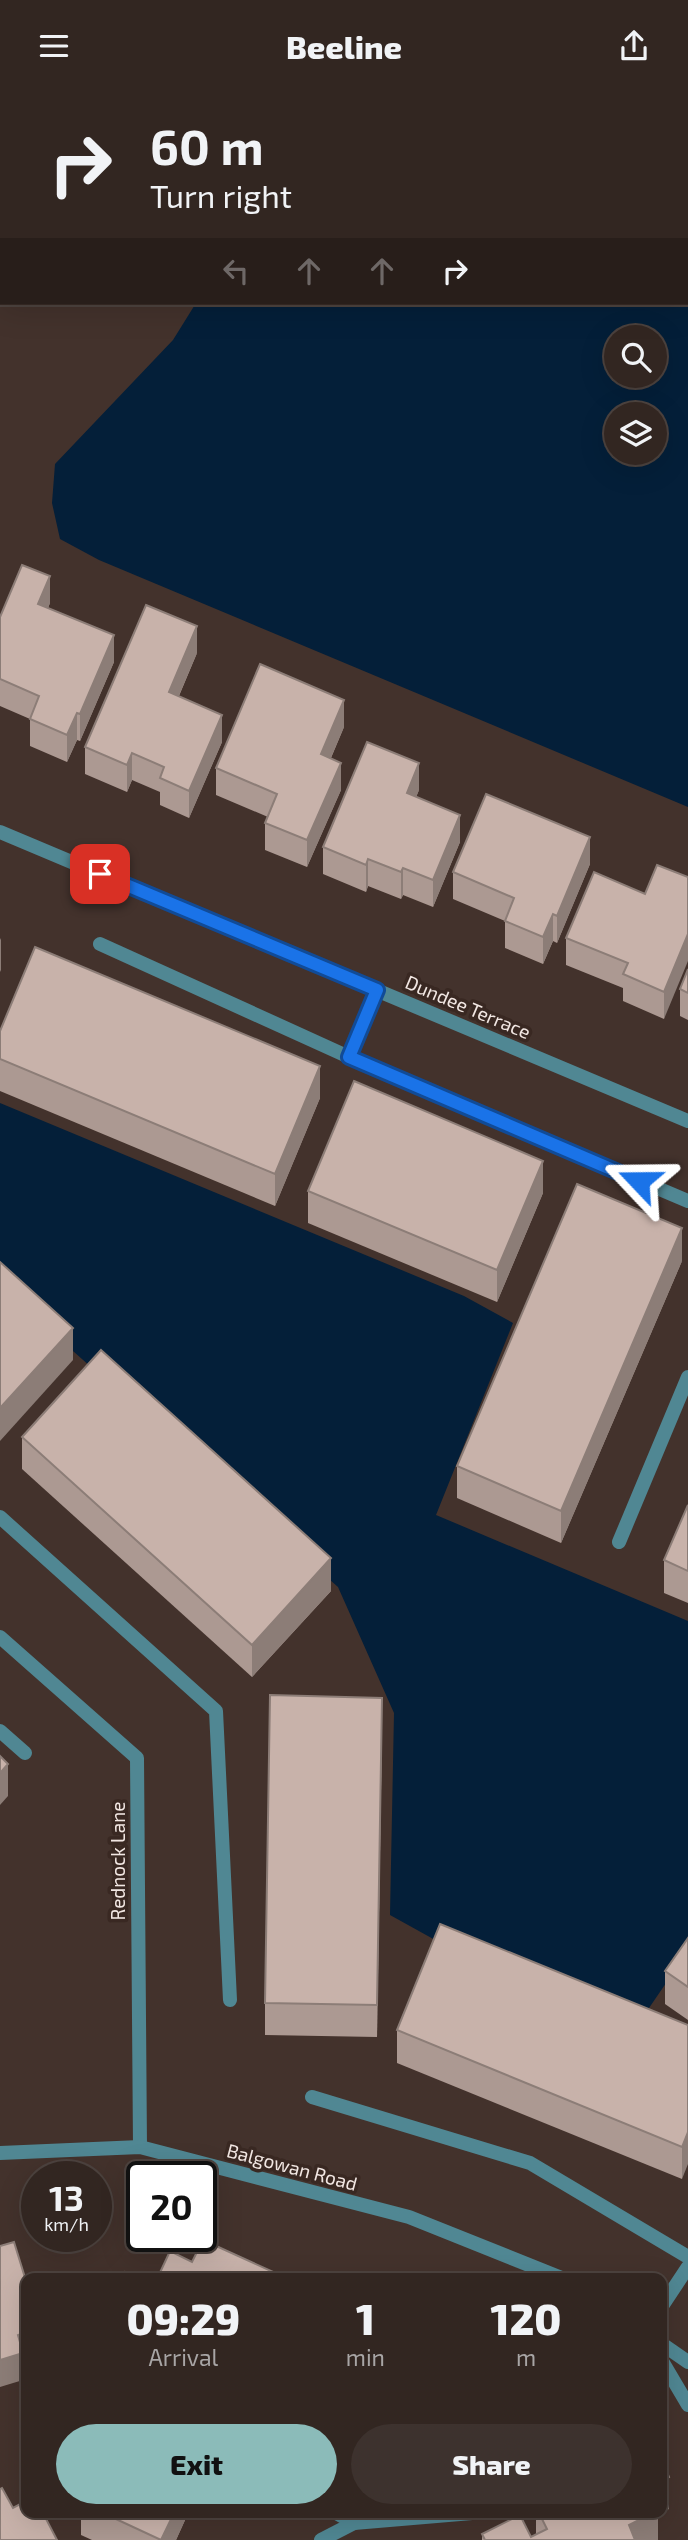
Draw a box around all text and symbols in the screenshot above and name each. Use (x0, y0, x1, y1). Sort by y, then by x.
icon: menu (35, 27, 73, 65)
text: Beeline (286, 27, 402, 65)
icon: share (615, 27, 653, 65)
text: 60 m (150, 116, 264, 175)
icon: right (35, 119, 126, 210)
text: Turn right (150, 176, 292, 214)
icon: left (217, 252, 255, 290)
icon: ahead (290, 252, 328, 290)
icon: ahead (363, 252, 401, 290)
icon: right (436, 252, 474, 290)
map controls (604, 325, 667, 465)
button: search (604, 325, 667, 388)
button: layers (604, 402, 667, 465)
pin (70, 844, 130, 904)
icon: arrive (81, 855, 119, 893)
street label: Dundee Terrace (402, 970, 534, 1043)
position arrow (602, 1144, 676, 1218)
street label: Rednock Lane (106, 1801, 129, 1921)
street label: Balgowan Road (224, 2138, 360, 2195)
speed limit sign: 20 (126, 2161, 217, 2252)
text: 13 (49, 2176, 84, 2218)
text: km/h (44, 2213, 89, 2235)
text: 09:29 (127, 2293, 240, 2343)
text: 1 (356, 2293, 375, 2343)
text: 120 (491, 2293, 561, 2343)
text: Arrival (148, 2343, 218, 2371)
text: min (346, 2343, 385, 2371)
text: m (516, 2343, 536, 2371)
button: Exit (56, 2424, 337, 2504)
button: Share (351, 2424, 632, 2504)

